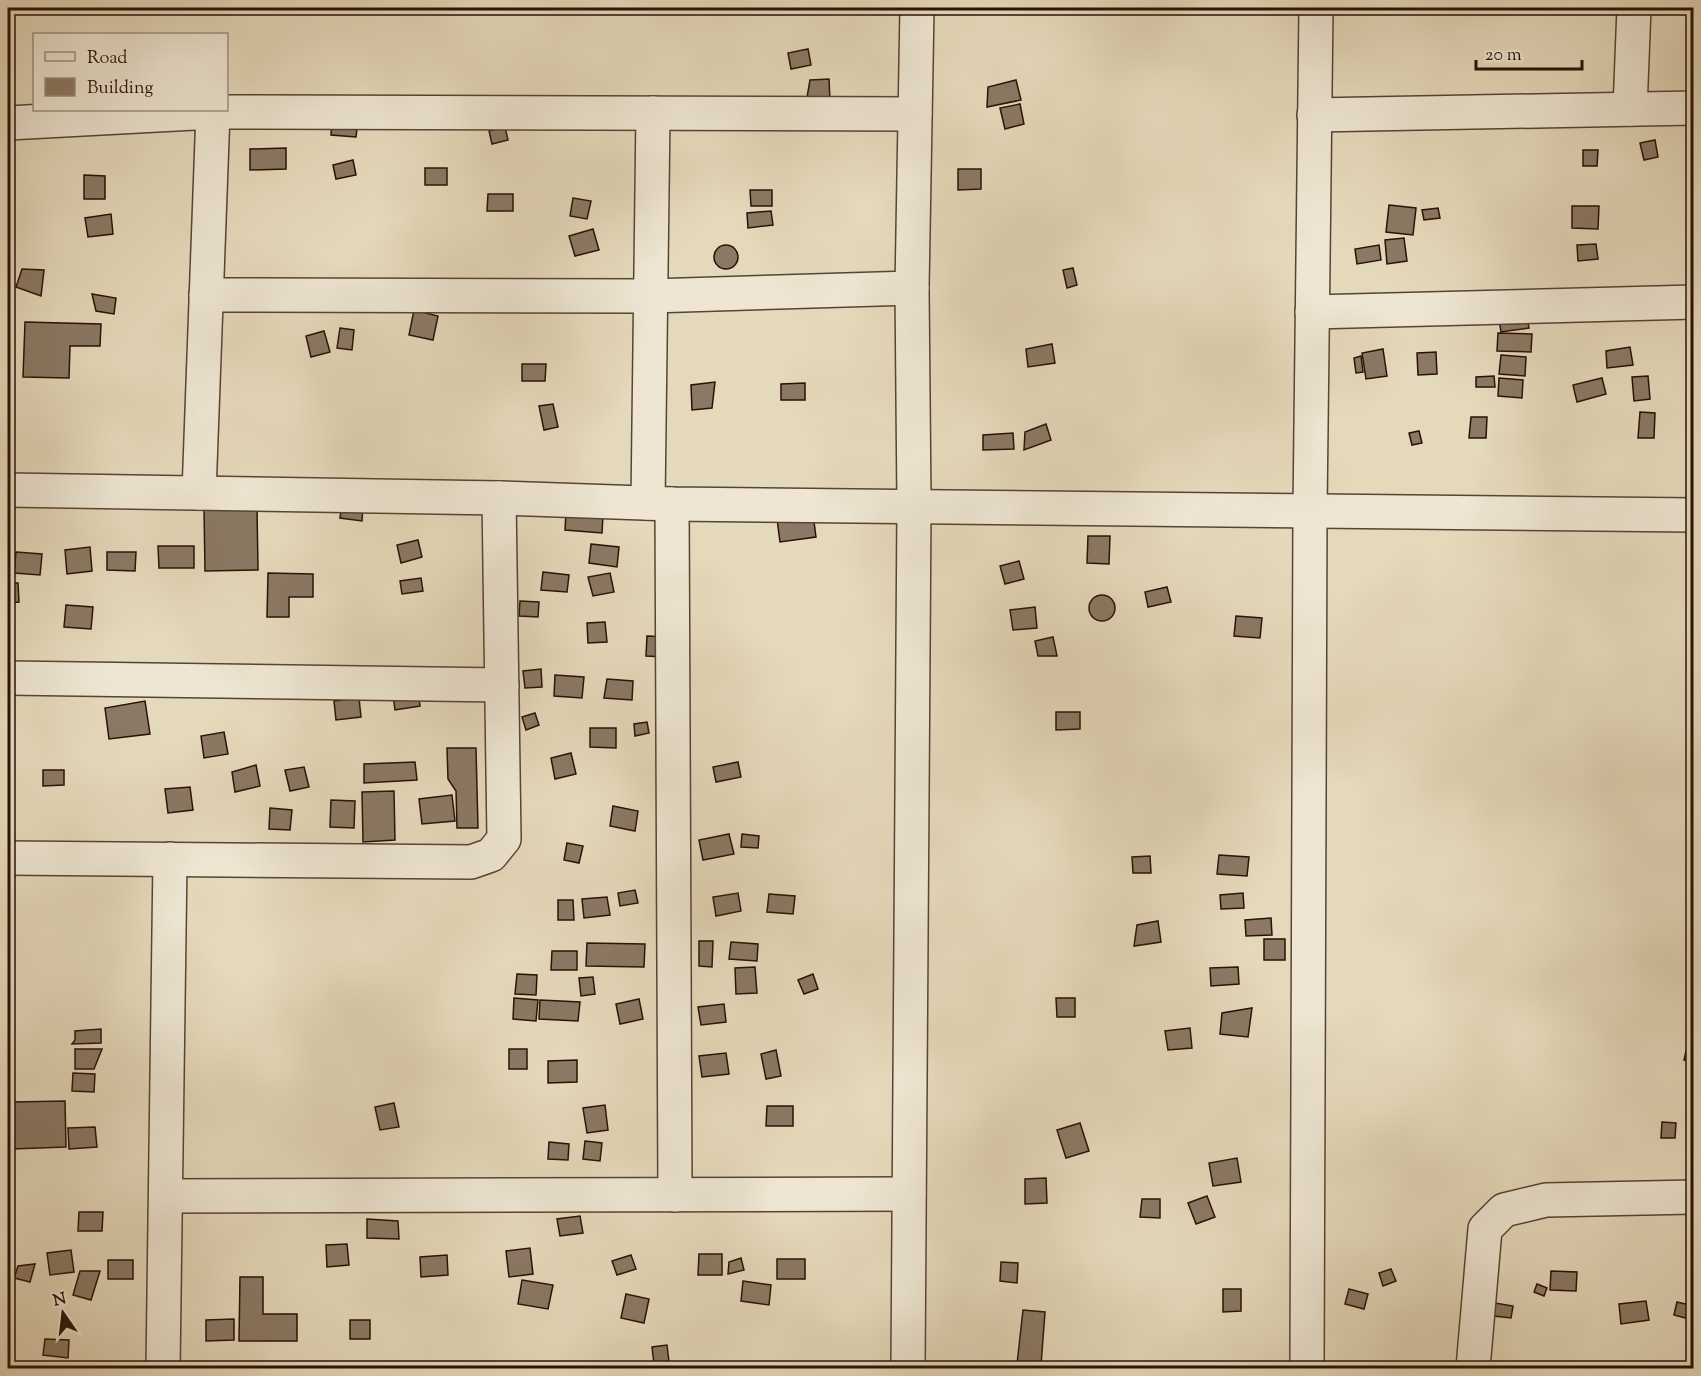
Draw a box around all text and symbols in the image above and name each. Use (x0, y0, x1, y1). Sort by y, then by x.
legend (33, 33, 228, 111)
scale bar (1476, 33, 1582, 71)
text: 20 m (1485, 43, 1522, 69)
text: Road (87, 46, 127, 72)
text: Building (87, 76, 153, 102)
north arrow (33, 1283, 93, 1343)
text: N (51, 1288, 69, 1314)

